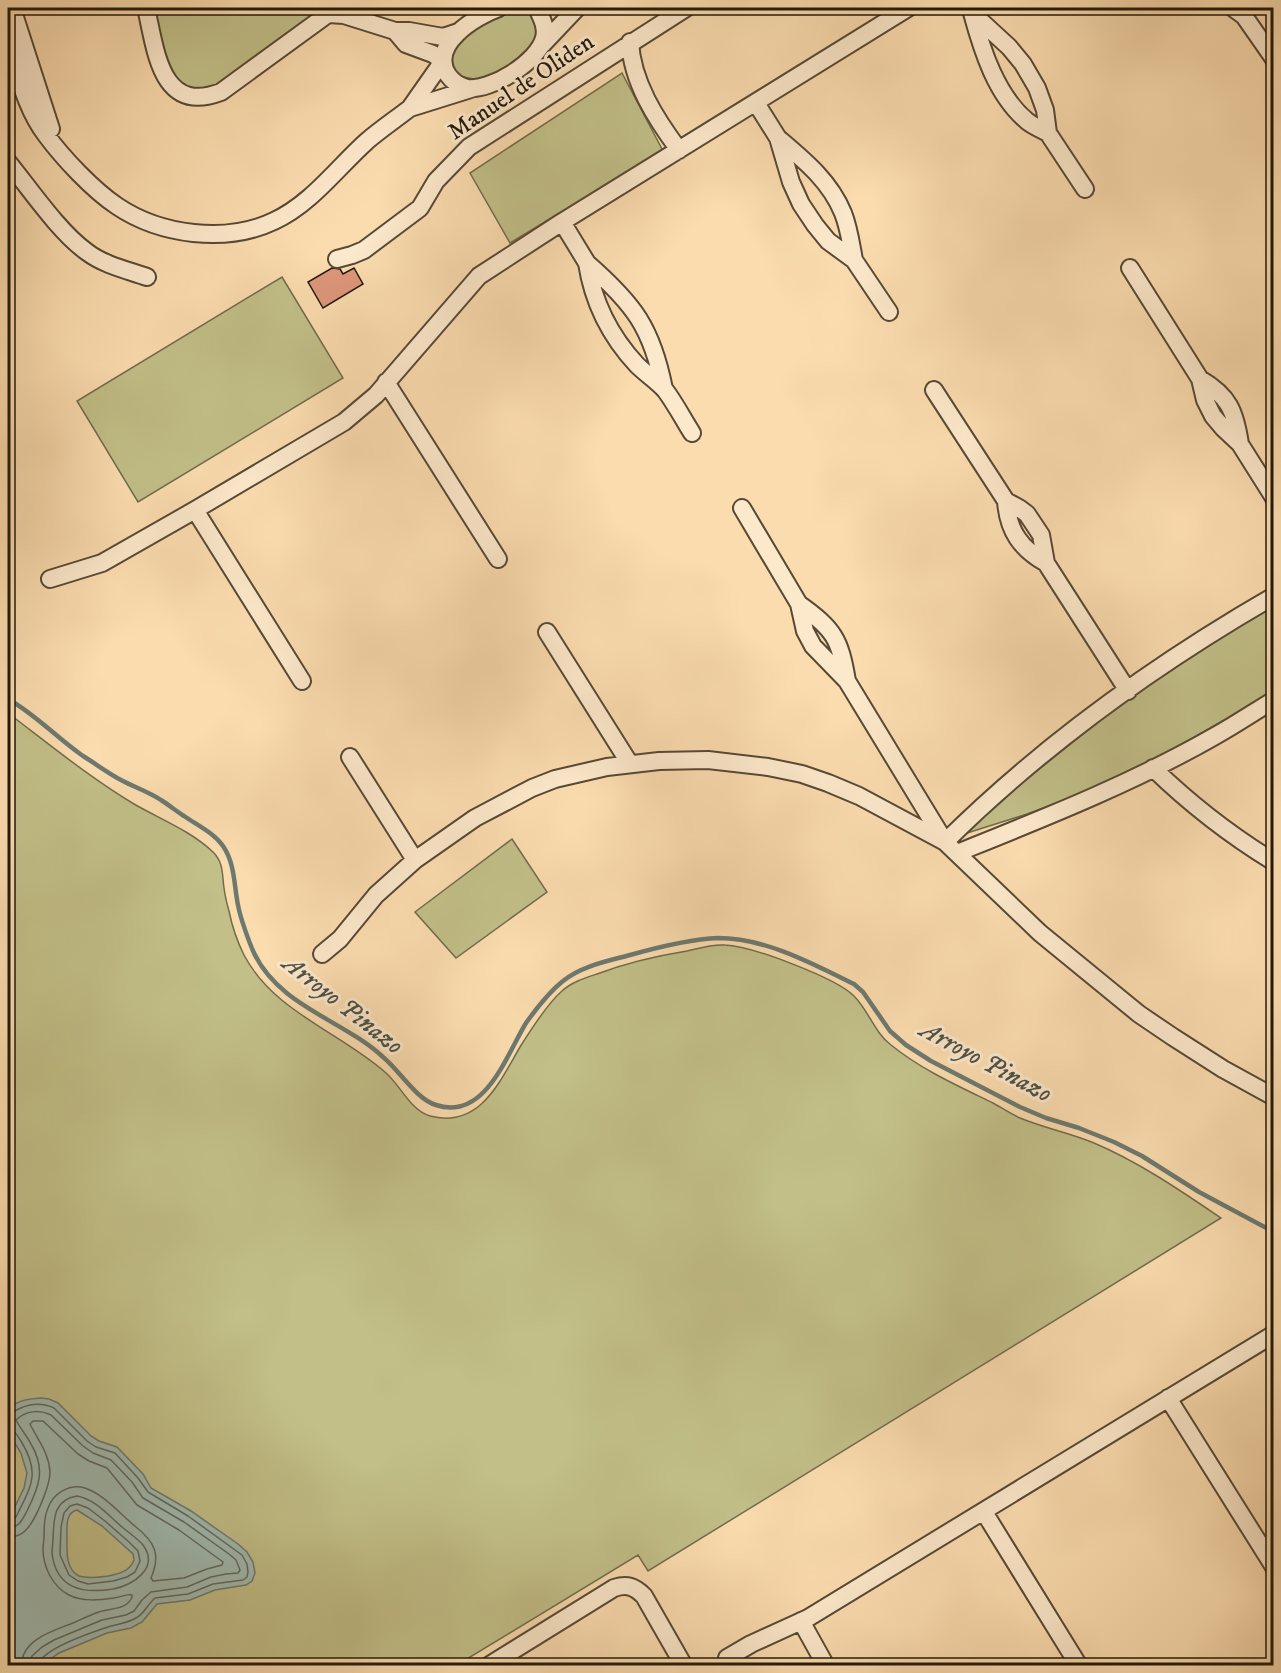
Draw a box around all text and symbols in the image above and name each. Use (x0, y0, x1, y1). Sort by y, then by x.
street label: Manuel de Oliden (442, 27, 600, 147)
water label: Arroyo Pinazo (274, 946, 410, 1062)
water label: Arroyo Pinazo (912, 1012, 1057, 1110)

